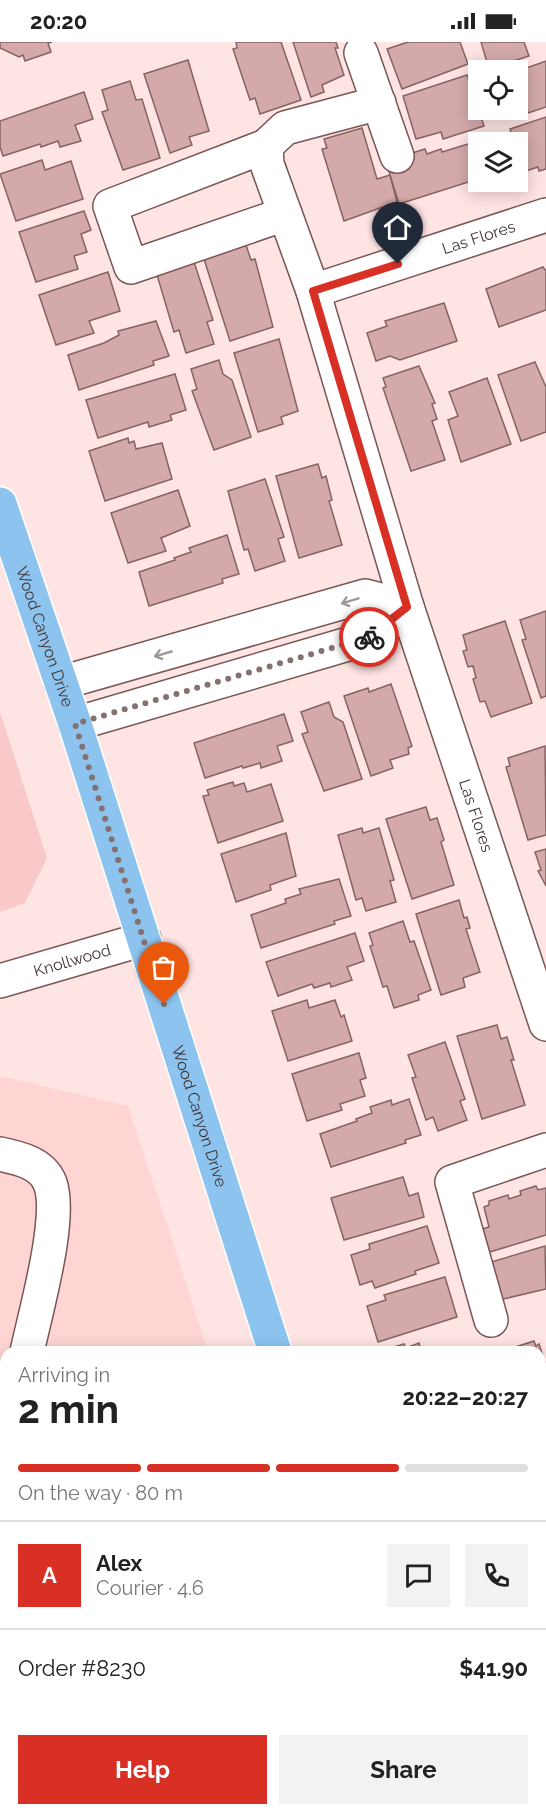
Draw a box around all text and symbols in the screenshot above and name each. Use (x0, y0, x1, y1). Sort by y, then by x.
text: 20:20 (30, 8, 87, 34)
map controls (468, 60, 528, 192)
button: locate (468, 60, 528, 120)
button: layers (468, 132, 528, 192)
pin (372, 202, 423, 264)
icon: home (381, 211, 414, 244)
street label: Las Flores (440, 217, 518, 258)
street label: Wood Canyon Drive (12, 564, 77, 709)
one-way arrow (341, 596, 360, 607)
courier (339, 607, 399, 667)
icon: bike (353, 621, 386, 654)
one-way arrow (154, 649, 173, 660)
street label: Las Flores (455, 777, 497, 855)
street label: Knollwood (31, 940, 113, 981)
pin (138, 942, 189, 1004)
icon: bag (147, 951, 180, 984)
street label: Wood Canyon Drive (168, 1043, 231, 1189)
text: Arriving in (18, 1363, 110, 1387)
text: 20:22–20:27 (402, 1384, 528, 1410)
text: 2 min (18, 1386, 119, 1432)
text: On the way · 80 m (18, 1481, 183, 1505)
button: chat (387, 1544, 450, 1607)
button: phone (465, 1544, 528, 1607)
text: Alex (96, 1550, 142, 1576)
text: A (42, 1562, 57, 1588)
text: Courier · 4.6 (96, 1576, 204, 1600)
text: Order #8230 (18, 1655, 146, 1681)
text: $41.90 (459, 1655, 528, 1681)
button: Help (18, 1735, 267, 1804)
button: Share (279, 1735, 528, 1804)

